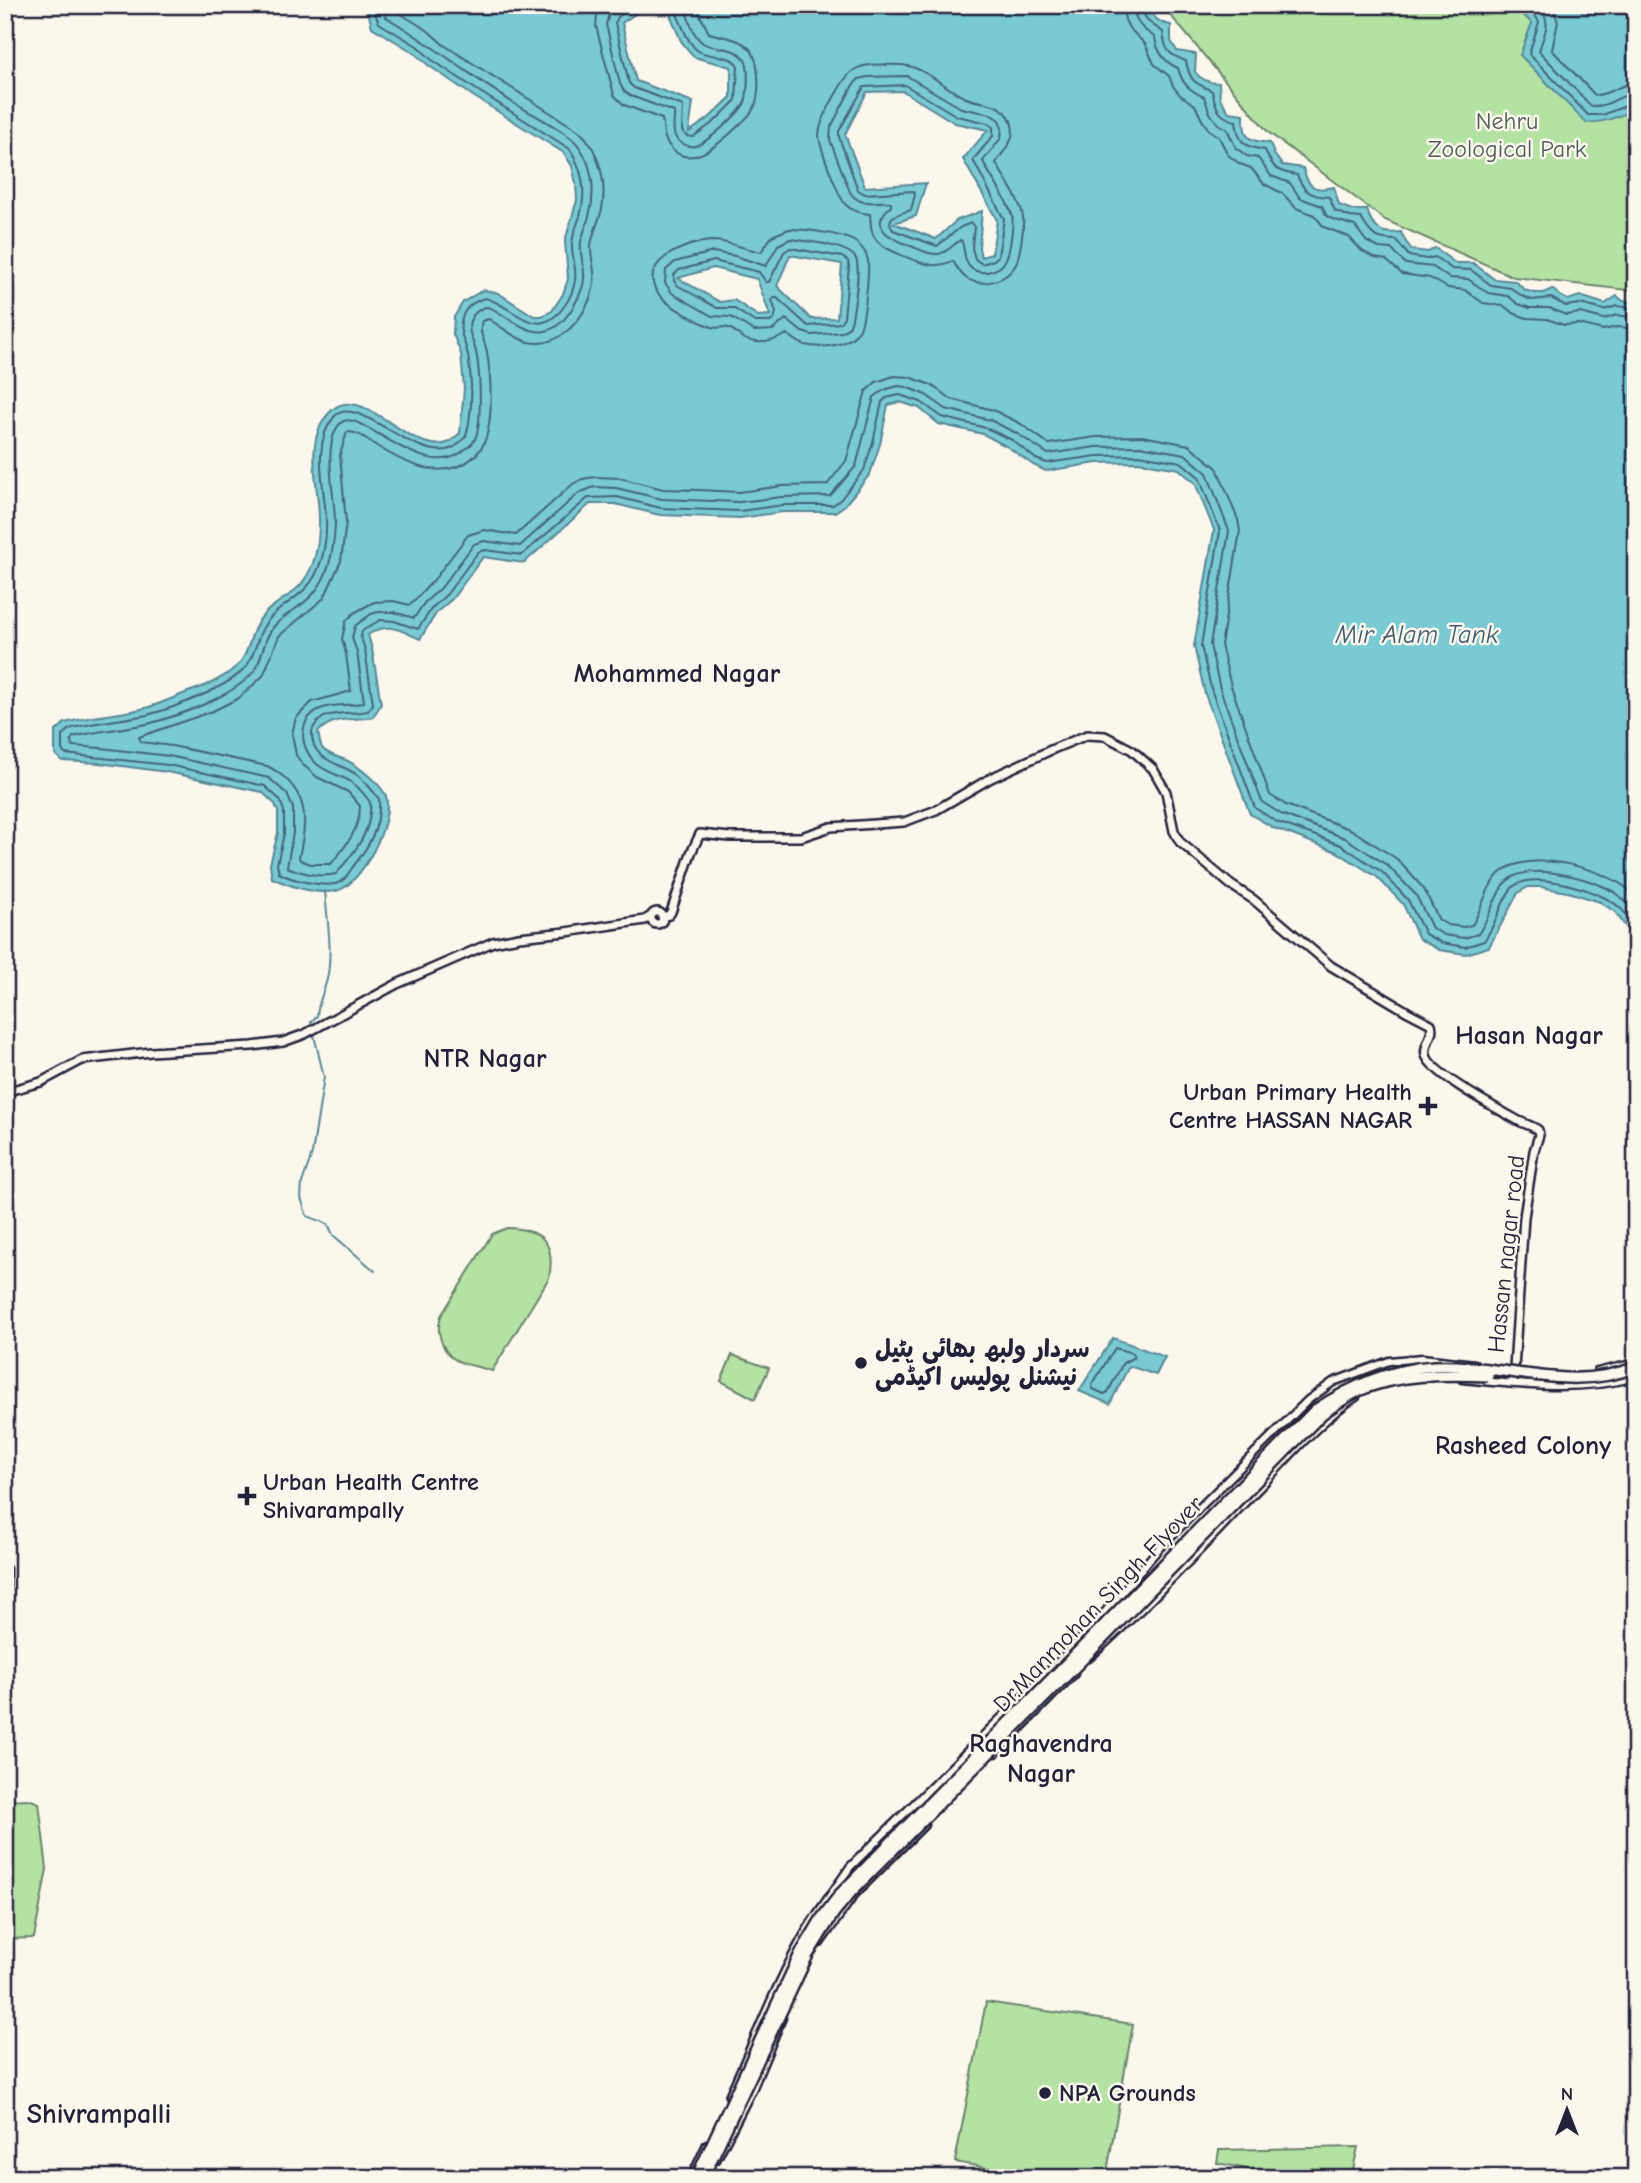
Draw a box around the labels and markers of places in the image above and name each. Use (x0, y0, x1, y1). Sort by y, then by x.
place label: Urban Primary Health Centre HASSAN NAGAR (1169, 1078, 1412, 1134)
marker: Urban Primary Health Centre HASSAN NAGAR (1418, 1096, 1438, 1116)
place label: سردار ولبھ بھائی پٹیل نیشنل پولیس اکیڈمی (875, 1335, 1090, 1392)
marker: سردار ولبھ بھائی پٹیل نیشنل پولیس اکیڈمی (853, 1355, 869, 1371)
place label: Urban Health Centre Shivarampally (263, 1468, 479, 1524)
marker: Urban Health Centre Shivarampally (237, 1486, 257, 1506)
place label: NPA Grounds (1059, 2079, 1196, 2107)
marker: NPA Grounds (1037, 2085, 1053, 2101)

